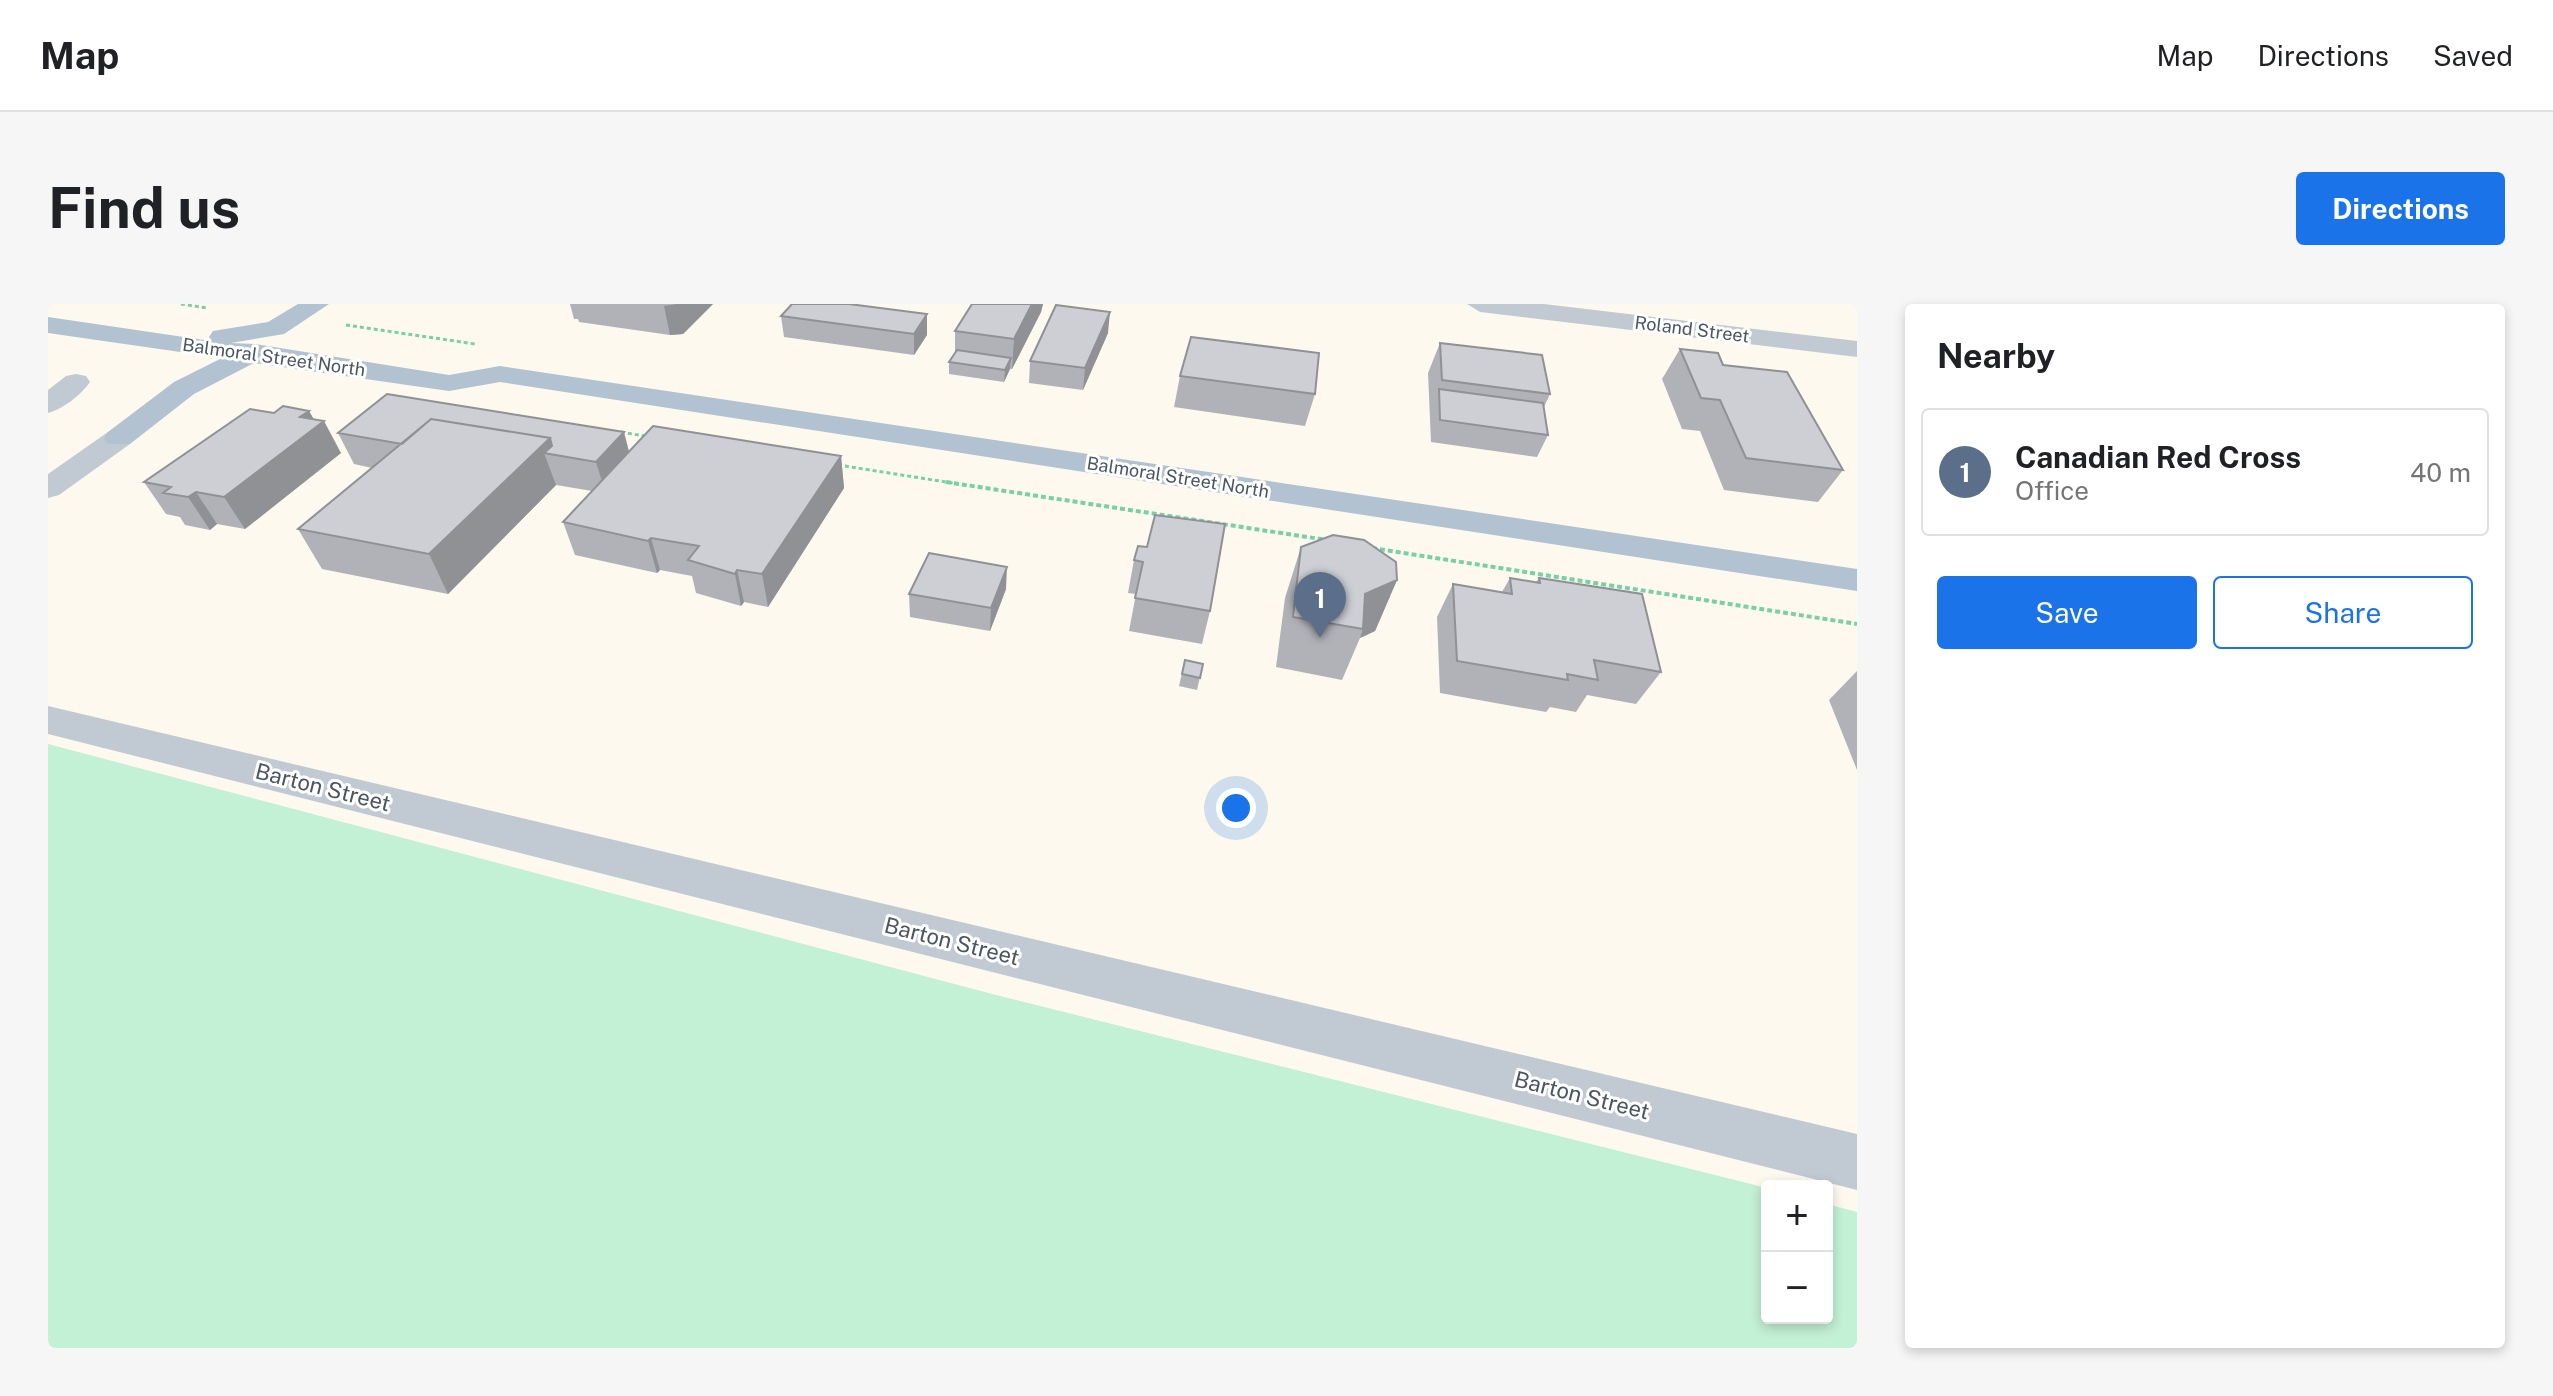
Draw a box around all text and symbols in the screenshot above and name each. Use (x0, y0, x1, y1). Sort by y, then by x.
text: Map (40, 33, 119, 78)
text: Map (2157, 39, 2213, 72)
text: Directions (2257, 39, 2389, 72)
text: Saved (2433, 39, 2513, 72)
button: Directions (2296, 172, 2505, 245)
text: Find us (48, 175, 240, 241)
street label: Roland Street (1633, 312, 1751, 346)
street label: Balmoral Street North (181, 334, 367, 380)
text: Nearby (1937, 336, 2055, 376)
text: Canadian Red Cross (2015, 439, 2301, 475)
street label: Balmoral Street North (1085, 452, 1271, 502)
text: 1 (1959, 457, 1971, 488)
text: 40 m (2410, 457, 2471, 488)
text: Office (2015, 475, 2089, 506)
pin: 1 (1294, 572, 1346, 638)
button: Save (1937, 576, 2197, 649)
button: Share (2213, 576, 2473, 649)
street label: Barton Street (253, 758, 393, 816)
your location (1216, 788, 1256, 828)
street label: Barton Street (882, 912, 1022, 970)
street label: Barton Street (1512, 1066, 1652, 1124)
map controls (1761, 1180, 1833, 1324)
button: + (1761, 1180, 1833, 1252)
button: − (1761, 1252, 1833, 1324)

